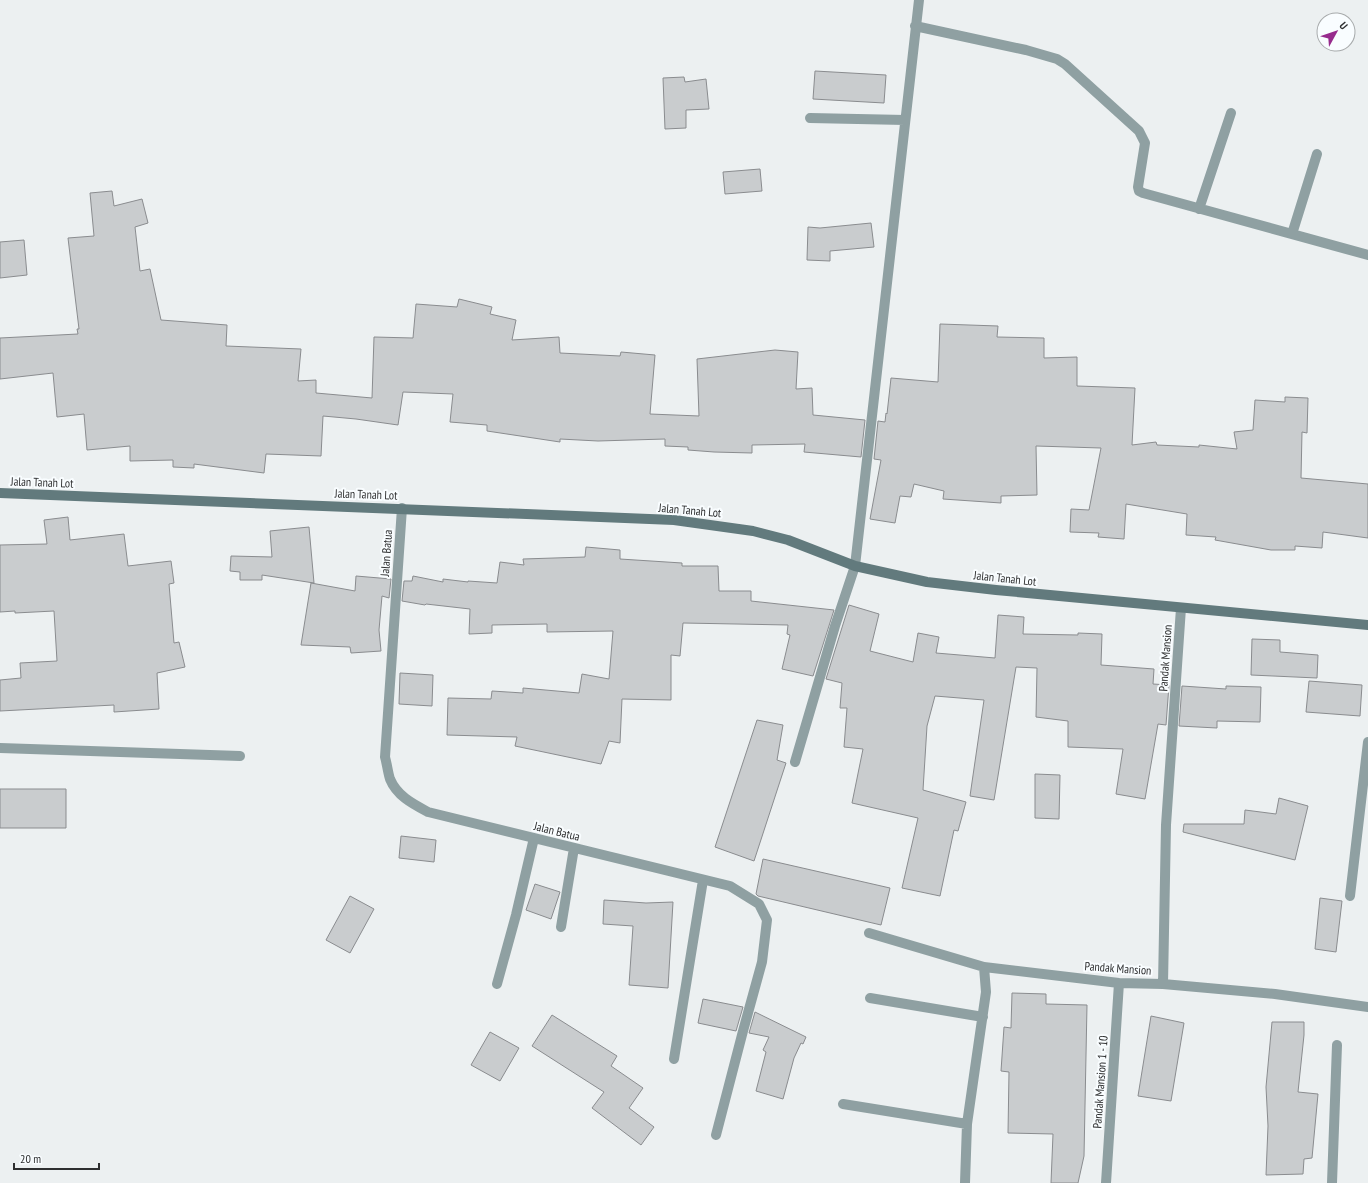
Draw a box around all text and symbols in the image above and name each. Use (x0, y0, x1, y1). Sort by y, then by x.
north arrow (1316, 12, 1356, 52)
text: U (1336, 19, 1351, 32)
street label: Jalan Tanah Lot (9, 473, 74, 491)
street label: Jalan Tanah Lot (333, 485, 398, 503)
street label: Jalan Tanah Lot (657, 500, 723, 520)
street label: Jalan Batua (377, 529, 395, 578)
street label: Jalan Tanah Lot (972, 567, 1038, 589)
street label: Pandak Mansion (1155, 624, 1175, 692)
street label: Jalan Batua (531, 818, 582, 844)
street label: Pandak Mansion (1084, 958, 1152, 978)
street label: Pandak Mansion 1 - 10 (1089, 1035, 1111, 1129)
scale bar (14, 1145, 99, 1171)
text: 20 m (20, 1151, 41, 1166)

